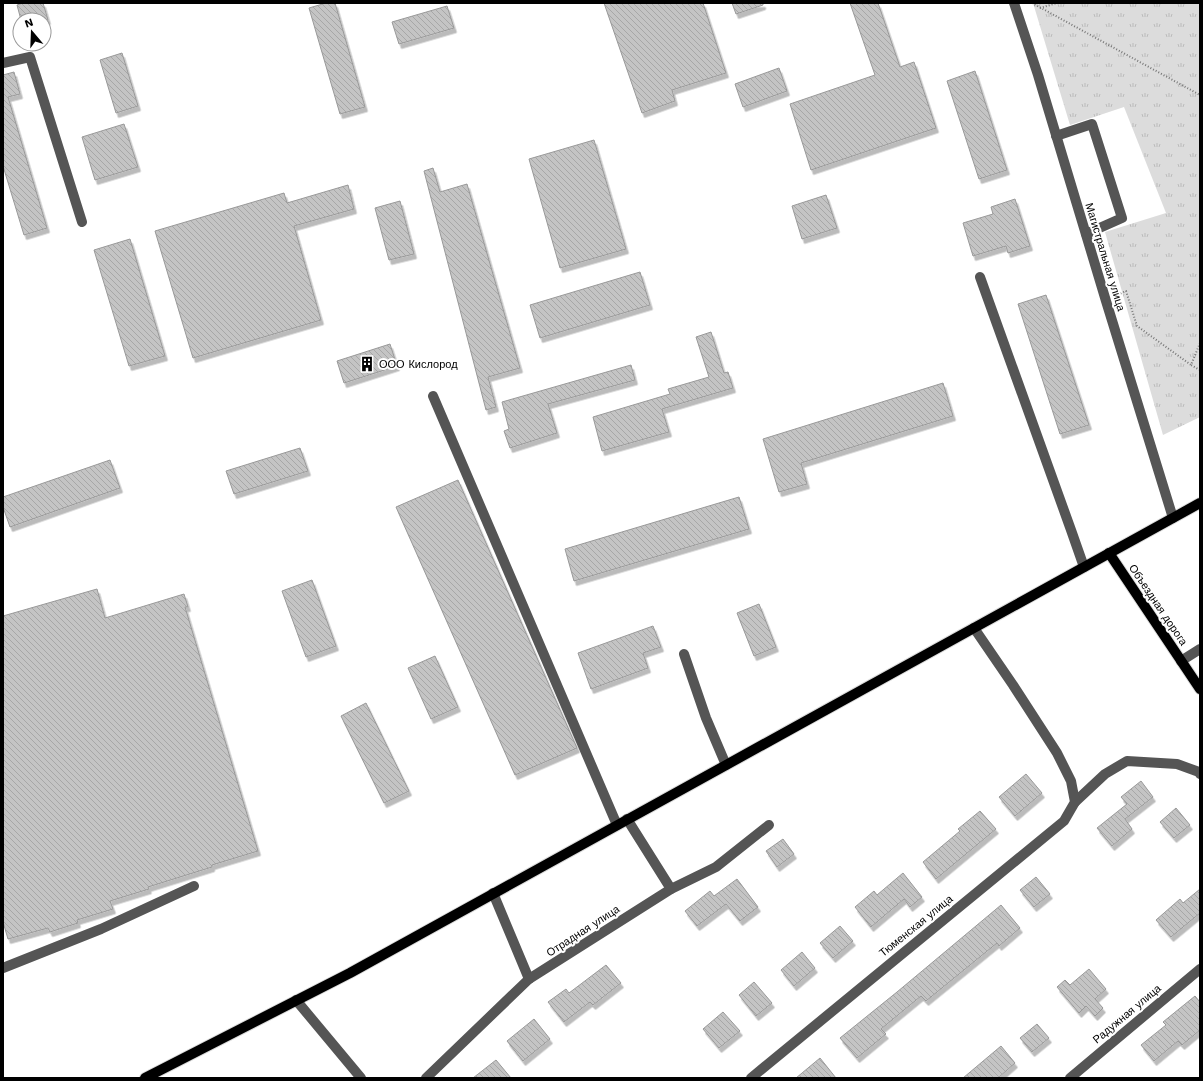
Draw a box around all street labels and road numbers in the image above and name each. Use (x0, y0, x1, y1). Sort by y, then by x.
street label: Магистральная улица (1082, 201, 1128, 314)
street label: Объездная дорога (1126, 562, 1190, 649)
street label: Тюменская улица (877, 892, 956, 960)
street label: Отрадная улица (544, 902, 623, 959)
street label: Радужная улица (1090, 981, 1164, 1046)

